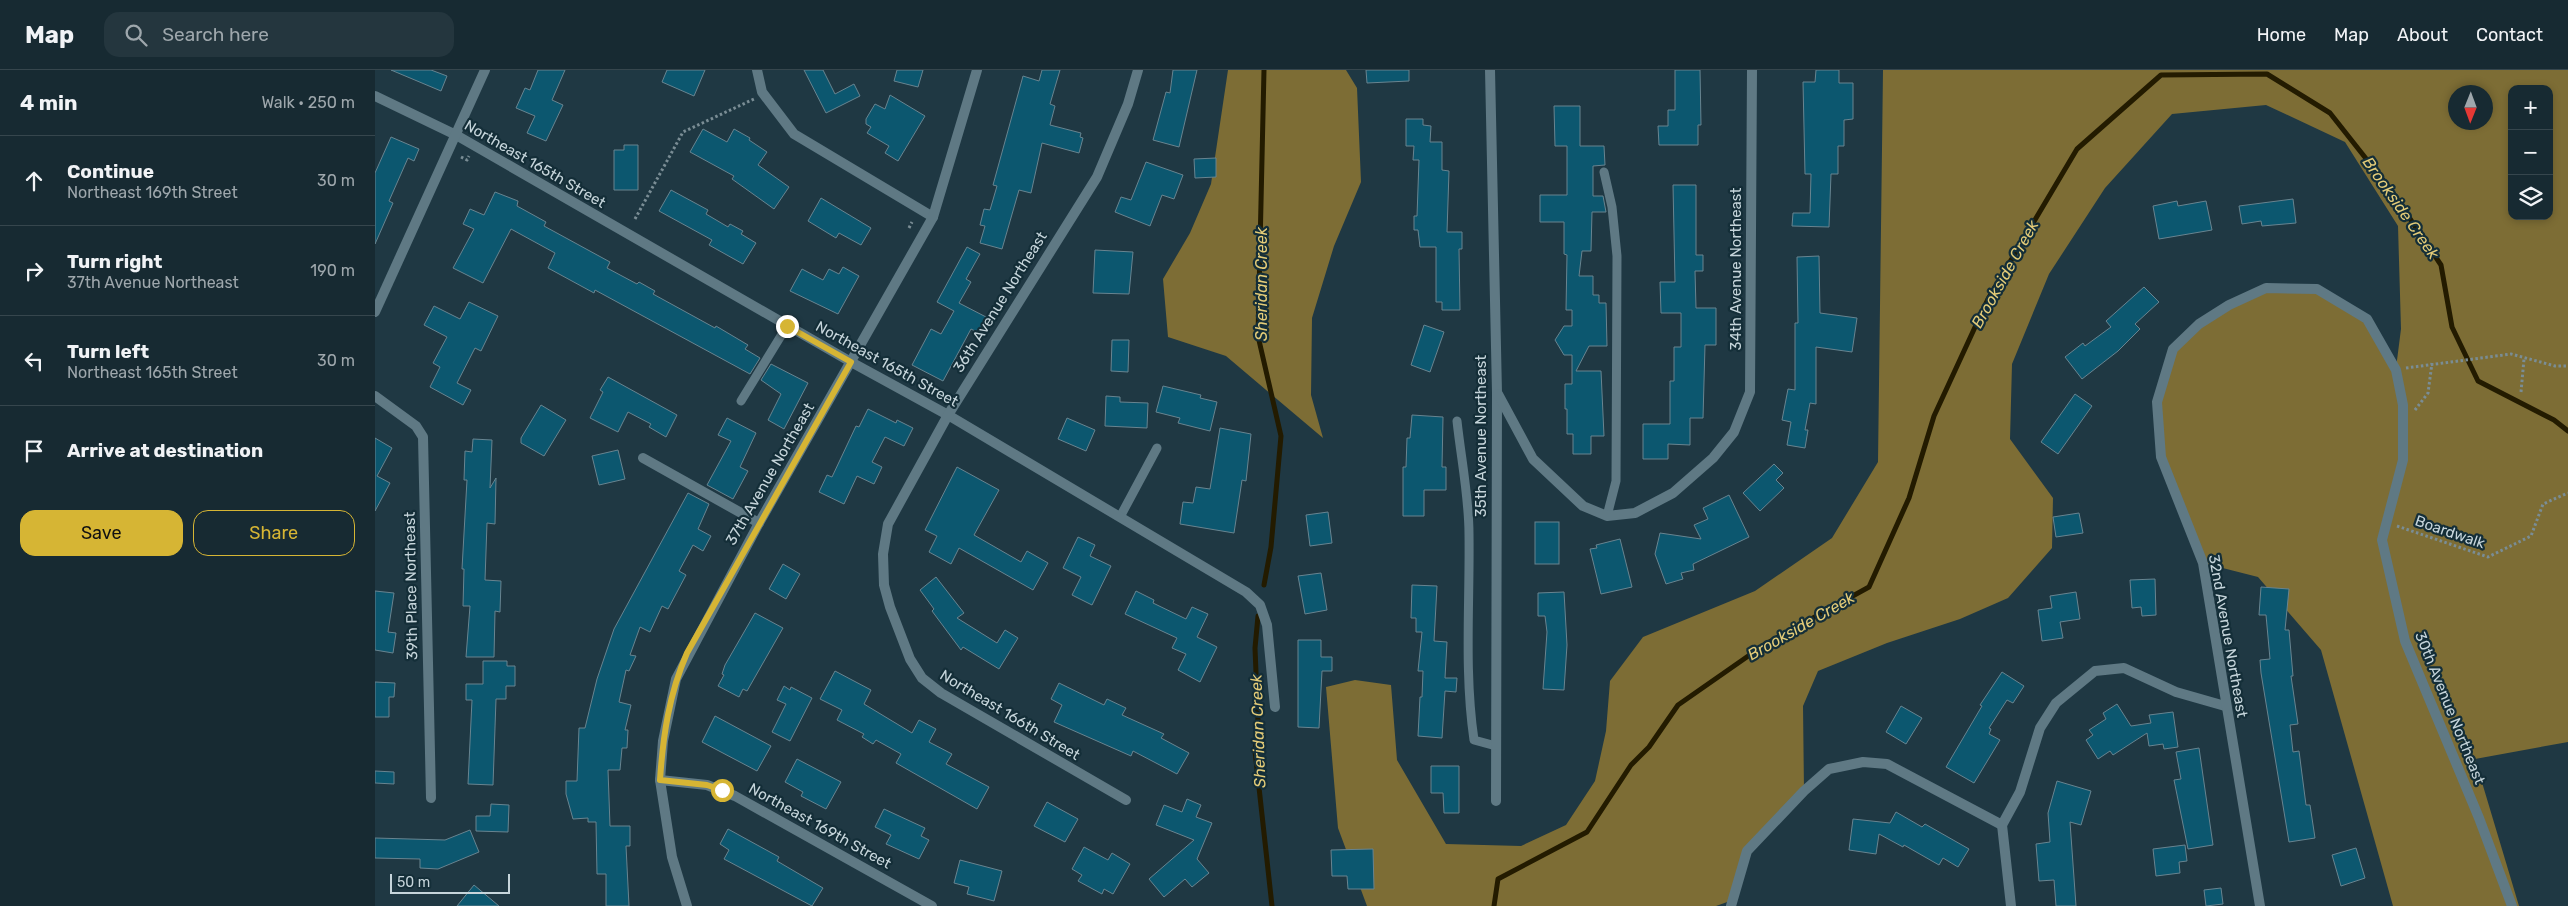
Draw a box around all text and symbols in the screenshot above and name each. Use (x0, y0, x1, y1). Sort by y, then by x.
search box (104, 12, 454, 57)
text: Map (25, 21, 74, 49)
icon: search (122, 21, 150, 49)
text: Search here (162, 23, 269, 46)
text: Home (2257, 24, 2306, 46)
text: Map (2334, 24, 2369, 46)
text: About (2397, 24, 2448, 46)
text: Contact (2476, 24, 2543, 46)
north arrow (2448, 85, 2493, 130)
map controls (2508, 85, 2553, 220)
button: + (2508, 85, 2553, 130)
text: 4 min (20, 90, 78, 115)
text: Walk · 250 m (261, 93, 355, 112)
street label: Northeast 165th Street (461, 116, 609, 212)
button: − (2508, 130, 2553, 175)
water label: Brookside Creek (2359, 153, 2444, 263)
text: Continue (67, 160, 154, 183)
icon: ahead (20, 167, 48, 195)
text: 30 m (317, 171, 355, 190)
button: layers (2508, 175, 2553, 220)
text: Northeast 169th Street (67, 183, 238, 202)
street label: 34th Avenue Northeast (1727, 188, 1745, 350)
water label: Brookside Creek (1967, 216, 2043, 331)
water label: Sheridan Creek (1252, 226, 1271, 341)
street label: 36th Avenue Northeast (949, 228, 1051, 376)
text: Turn right (67, 250, 162, 273)
icon: right (20, 257, 48, 285)
text: 190 m (310, 261, 355, 280)
text: 37th Avenue Northeast (67, 273, 239, 292)
route end (776, 315, 799, 338)
street label: Northeast 165th Street (813, 317, 961, 411)
text: Turn left (67, 340, 149, 363)
icon: left (20, 347, 48, 375)
text: 30 m (317, 351, 355, 370)
street label: 35th Avenue Northeast (1472, 355, 1490, 517)
text: Northeast 165th Street (67, 363, 238, 382)
street label: 37th Avenue Northeast (722, 400, 818, 548)
icon: arrive (20, 437, 48, 465)
text: Arrive at destination (67, 439, 263, 462)
button: Save (20, 510, 183, 556)
button: Share (193, 510, 355, 556)
street label: 39th Place Northeast (401, 512, 421, 660)
street label: Boardwalk (2413, 512, 2488, 552)
street label: 32nd Avenue Northeast (2205, 553, 2251, 719)
water label: Brookside Creek (1744, 587, 1859, 664)
street label: 30th Avenue Northeast (2411, 629, 2489, 787)
street label: Northeast 166th Street (937, 666, 1083, 764)
water label: Sheridan Creek (1246, 673, 1269, 788)
route start (711, 779, 734, 802)
street label: Northeast 169th Street (746, 779, 894, 873)
scale bar (390, 871, 510, 894)
text: 50 m (397, 874, 430, 891)

